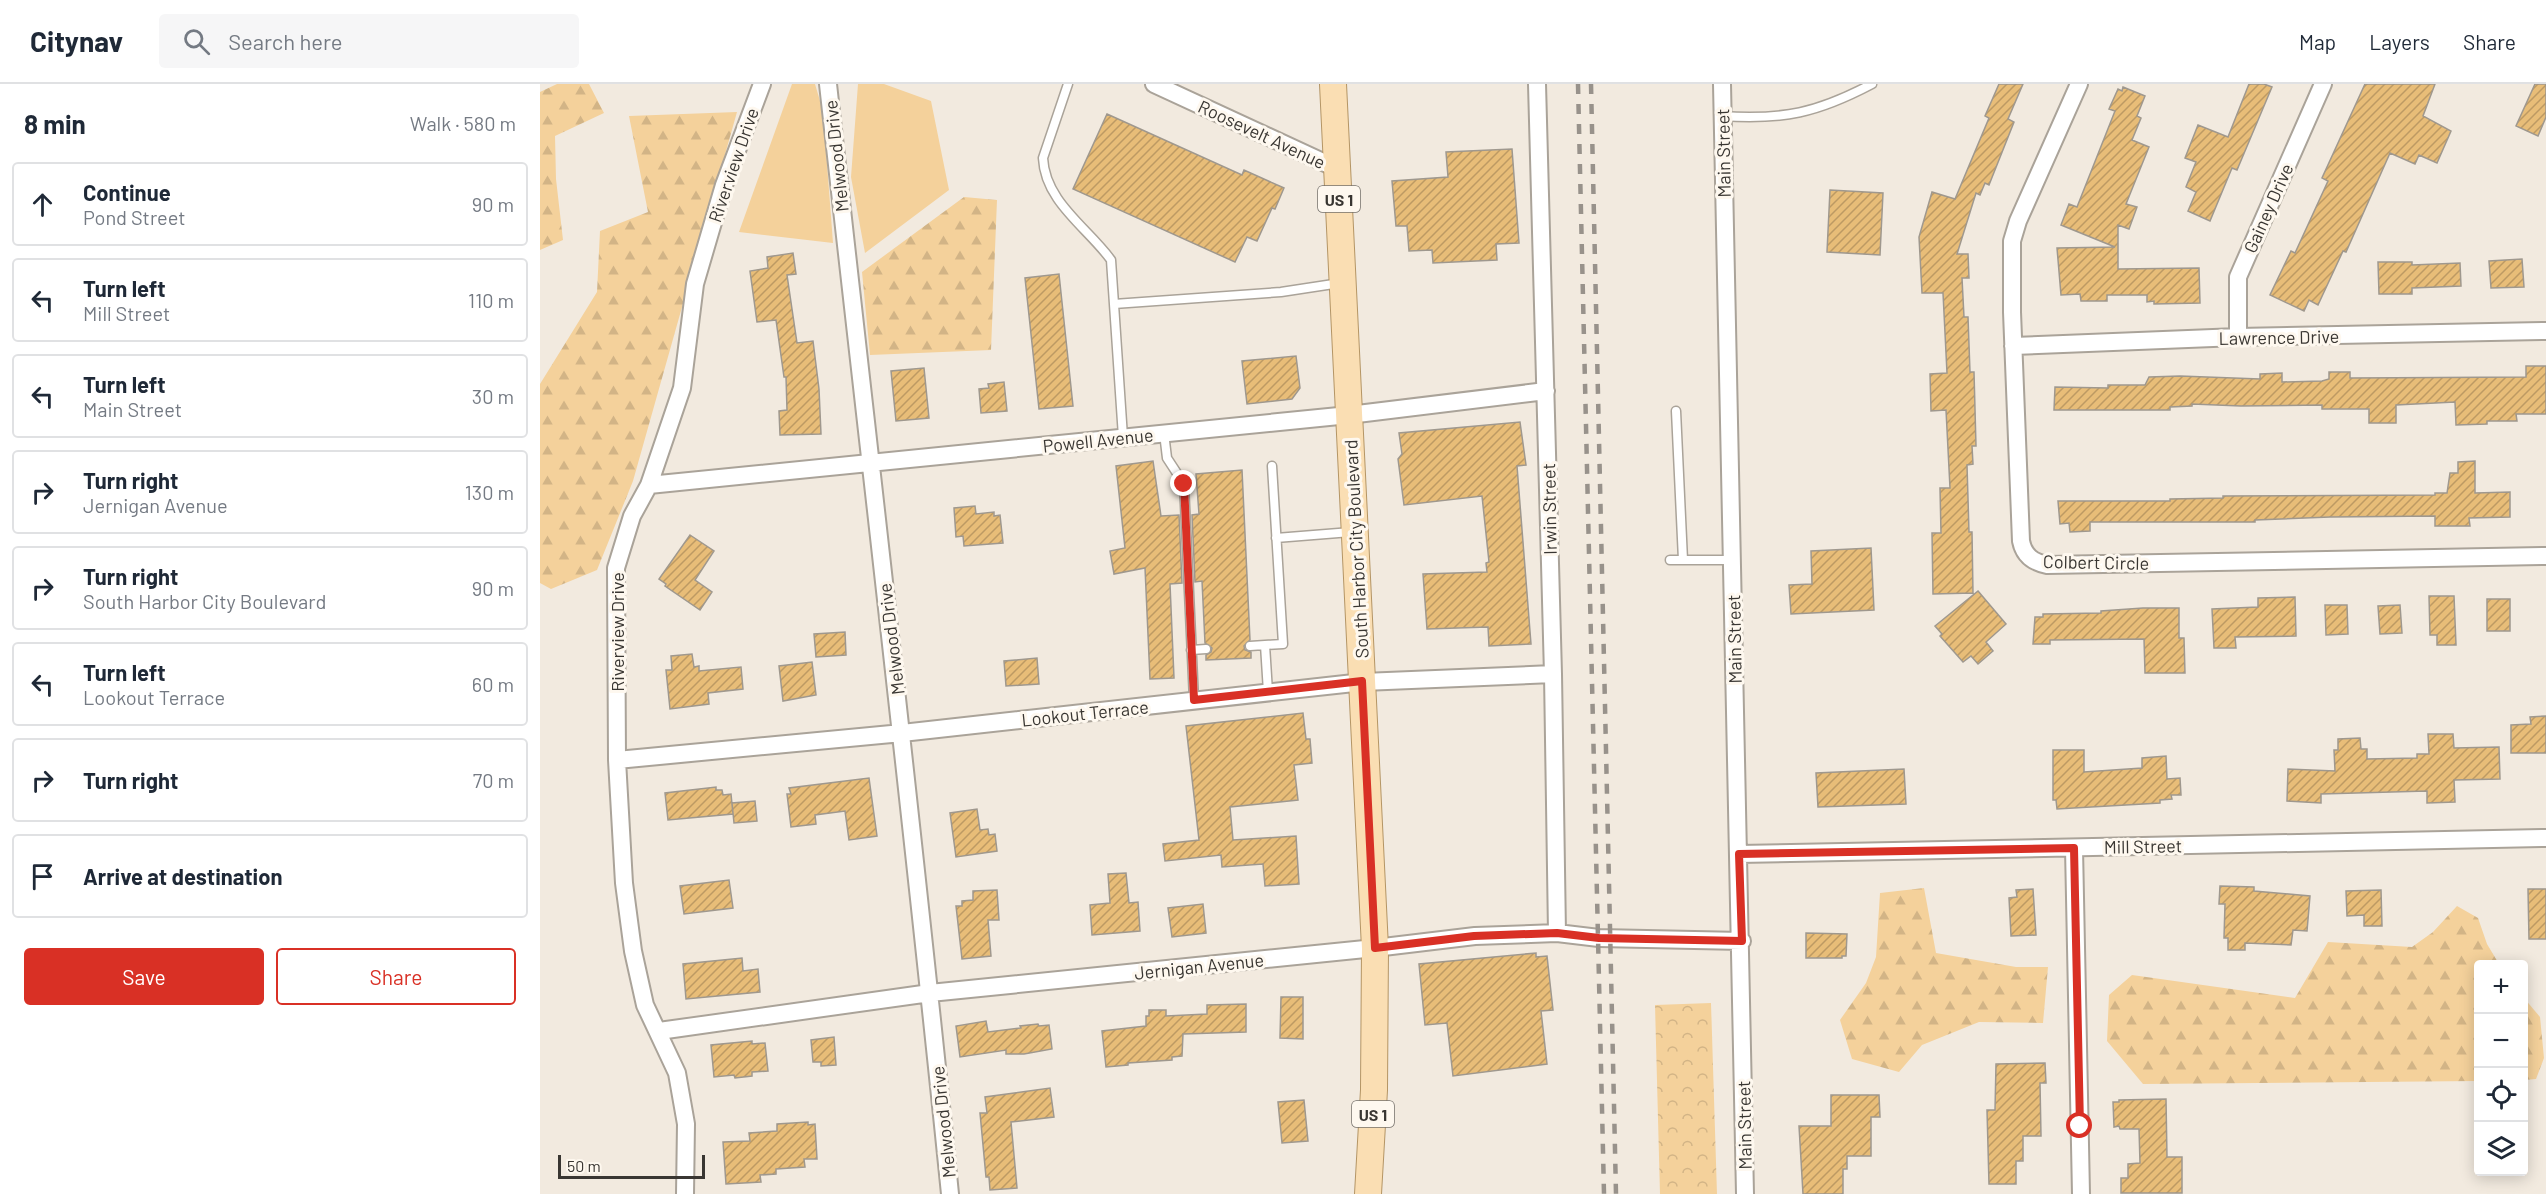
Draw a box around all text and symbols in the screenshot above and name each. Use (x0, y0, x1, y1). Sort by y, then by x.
search box (159, 14, 579, 68)
text: Citynav (30, 24, 123, 58)
icon: search (180, 25, 213, 58)
text: Search here (228, 28, 343, 54)
text: Map (2299, 29, 2336, 54)
text: Layers (2369, 29, 2430, 54)
text: Share (2463, 29, 2516, 54)
street label: Roosevelt Avenue (1195, 95, 1329, 173)
street label: Melwood Drive (819, 99, 853, 213)
street label: Riverview Drive (703, 105, 763, 225)
text: 8 min (24, 108, 86, 139)
street label: Main Street (1711, 108, 1735, 198)
text: Walk · 580 m (410, 111, 516, 135)
street label: Gainey Drive (2239, 160, 2297, 256)
text: Continue (83, 179, 171, 205)
road number: US 1 (1318, 186, 1360, 212)
icon: ahead (26, 188, 59, 221)
text: 90 m (472, 192, 514, 216)
text: Pond Street (83, 205, 186, 229)
text: Turn left (83, 275, 166, 301)
icon: left (26, 284, 59, 317)
text: 110 m (468, 288, 514, 312)
text: Mill Street (83, 301, 170, 325)
street label: Lawrence Drive (2219, 325, 2339, 349)
text: Turn left (83, 371, 166, 397)
icon: left (26, 380, 59, 413)
text: 30 m (472, 384, 514, 408)
text: Main Street (83, 397, 182, 421)
street label: Powell Avenue (1042, 423, 1154, 457)
street label: South Harbor City Boulevard (1339, 439, 1373, 659)
street label: Irwin Street (1537, 463, 1561, 555)
text: Turn right (83, 467, 178, 493)
route end (1170, 470, 1196, 496)
icon: right (26, 476, 59, 509)
text: 130 m (465, 480, 514, 504)
text: Jernigan Avenue (83, 493, 228, 517)
street label: Colbert Circle (2043, 550, 2149, 574)
text: Turn right (83, 563, 178, 589)
icon: right (26, 572, 59, 605)
street label: Riverview Drive (606, 572, 628, 692)
text: 90 m (472, 576, 514, 600)
street label: Melwood Drive (873, 582, 909, 696)
text: South Harbor City Boulevard (83, 589, 326, 613)
street label: Main Street (1722, 594, 1746, 684)
text: Turn left (83, 659, 166, 685)
icon: left (26, 668, 59, 701)
text: 60 m (472, 672, 514, 696)
text: Lookout Terrace (83, 685, 225, 709)
street label: Lookout Terrace (1020, 695, 1150, 731)
icon: right (26, 764, 59, 797)
text: Turn right (83, 767, 178, 793)
text: 70 m (473, 768, 514, 792)
street label: Mill Street (2104, 834, 2182, 858)
icon: arrive (26, 860, 59, 893)
text: Arrive at destination (83, 863, 282, 889)
button: Save (24, 948, 264, 1005)
button: Share (276, 948, 516, 1005)
street label: Jernigan Avenue (1133, 948, 1265, 984)
map controls (2474, 960, 2528, 1176)
button: + (2474, 960, 2528, 1014)
button: − (2474, 1014, 2528, 1068)
street label: Melwood Drive (926, 1065, 960, 1179)
button: locate (2474, 1068, 2528, 1122)
street label: Main Street (1732, 1080, 1756, 1170)
road number: US 1 (1352, 1101, 1394, 1127)
route start (2066, 1112, 2092, 1138)
button: layers (2474, 1122, 2528, 1176)
scale bar (558, 1152, 705, 1180)
text: 50 m (567, 1156, 601, 1175)

